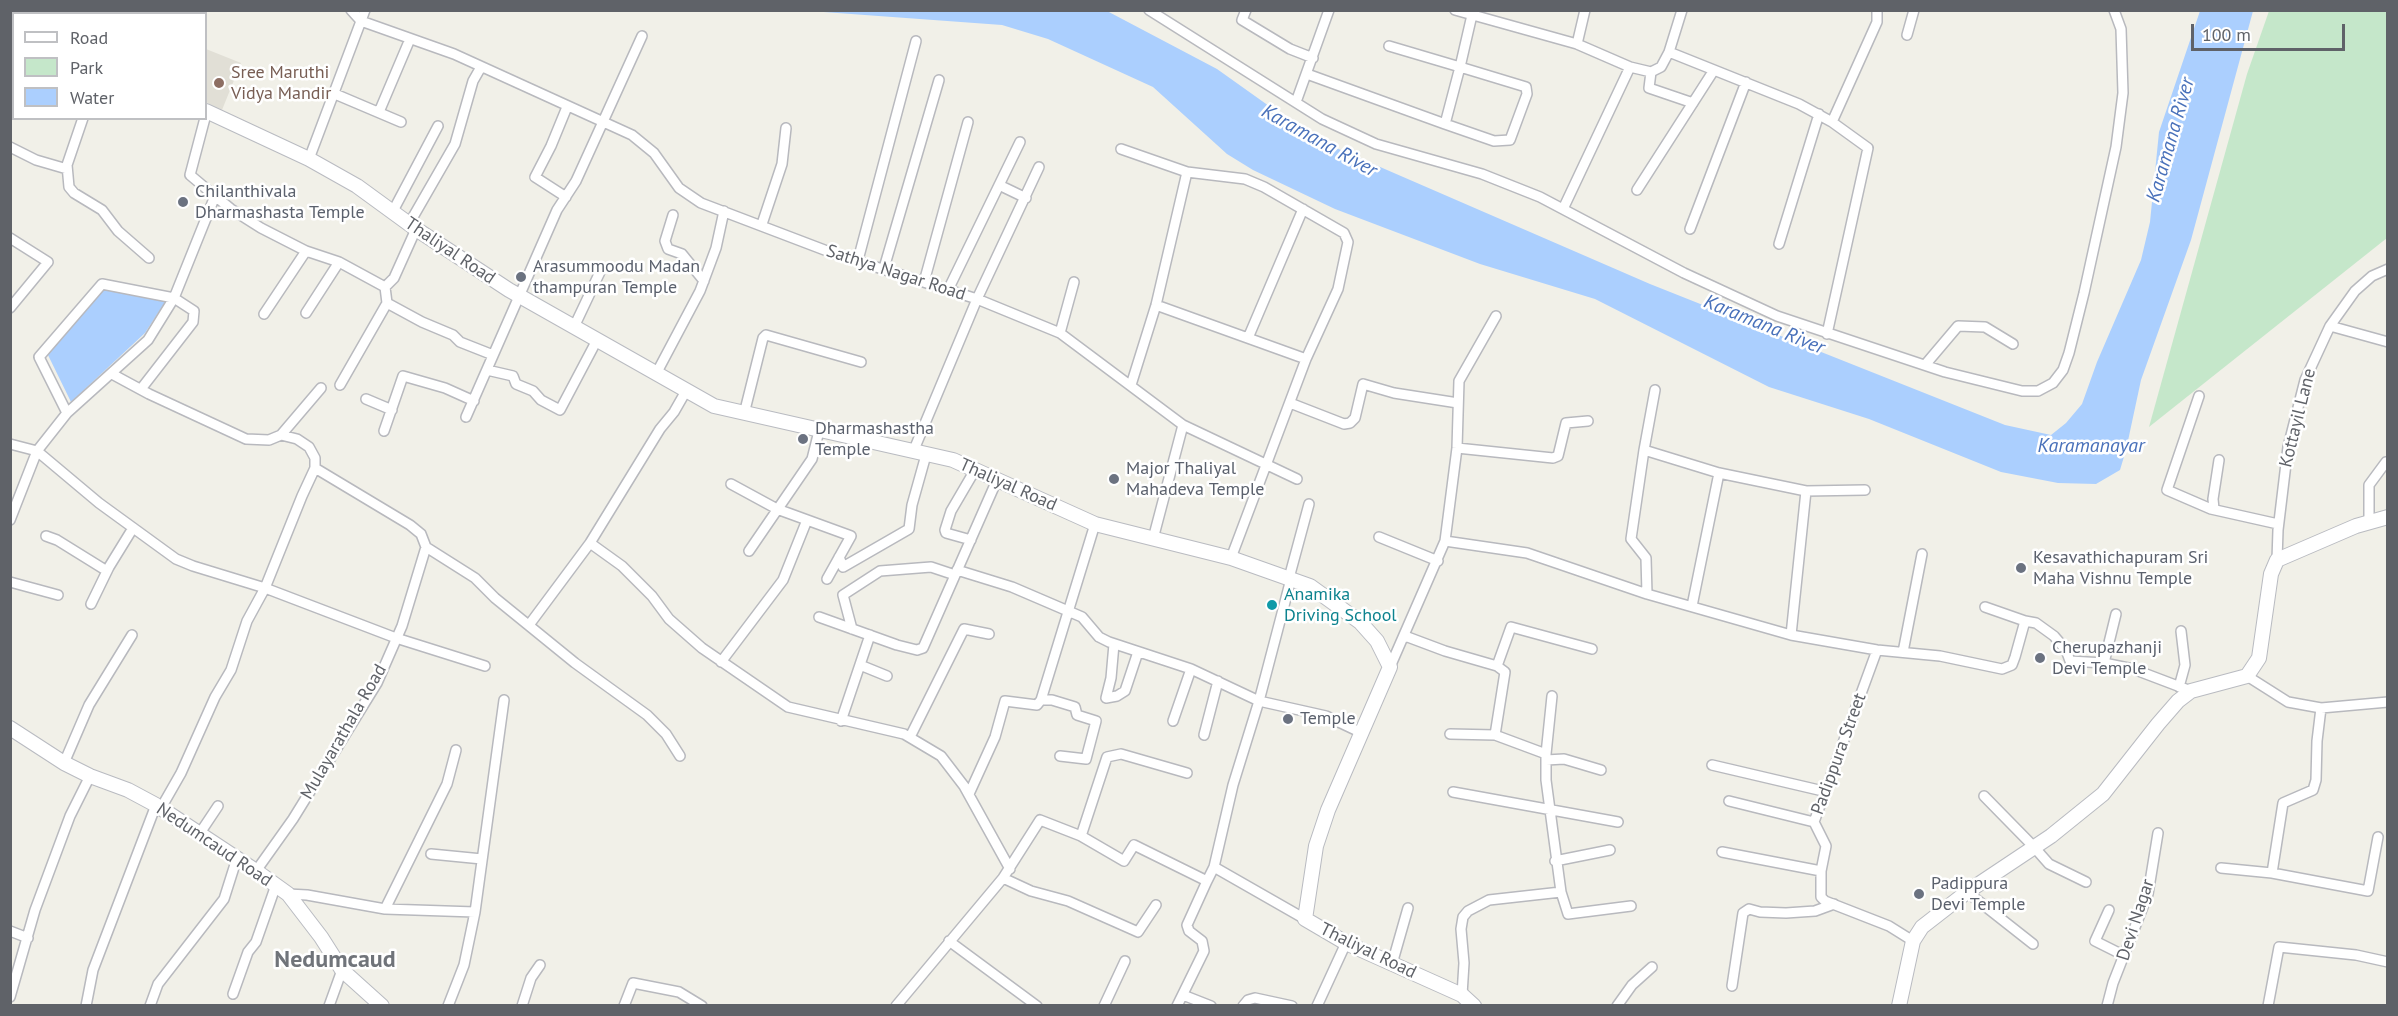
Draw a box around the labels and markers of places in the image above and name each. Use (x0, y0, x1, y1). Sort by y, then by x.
place label: Sree Maruthi Vidya Mandir (231, 62, 331, 104)
marker: Sree Maruthi Vidya Mandir (212, 76, 226, 90)
place label: Chilanthivala Dharmashasta Temple (195, 181, 365, 224)
marker: Chilanthivala Dharmashasta Temple (176, 195, 190, 209)
place label: Arasummoodu Madan thampuran Temple (533, 256, 700, 298)
marker: Arasummoodu Madan thampuran Temple (514, 270, 528, 284)
place label: Dharmashastha Temple (815, 418, 934, 460)
marker: Dharmashastha Temple (796, 432, 810, 446)
place label: Major Thaliyal Mahadeva Temple (1126, 458, 1264, 500)
marker: Major Thaliyal Mahadeva Temple (1107, 472, 1121, 486)
place label: Kesavathichapuram Sri Maha Vishnu Temple (2033, 547, 2208, 590)
marker: Kesavathichapuram Sri Maha Vishnu Temple (2014, 561, 2028, 575)
place label: Anamika Driving School (1284, 584, 1397, 626)
marker: Anamika Driving School (1265, 598, 1279, 612)
place label: Cherupazhanji Devi Temple (2052, 637, 2162, 680)
marker: Cherupazhanji Devi Temple (2033, 651, 2047, 665)
place label: Temple (1300, 708, 1356, 730)
marker: Temple (1281, 712, 1295, 726)
place label: Padippura Devi Temple (1931, 873, 2025, 916)
marker: Padippura Devi Temple (1912, 887, 1926, 901)

